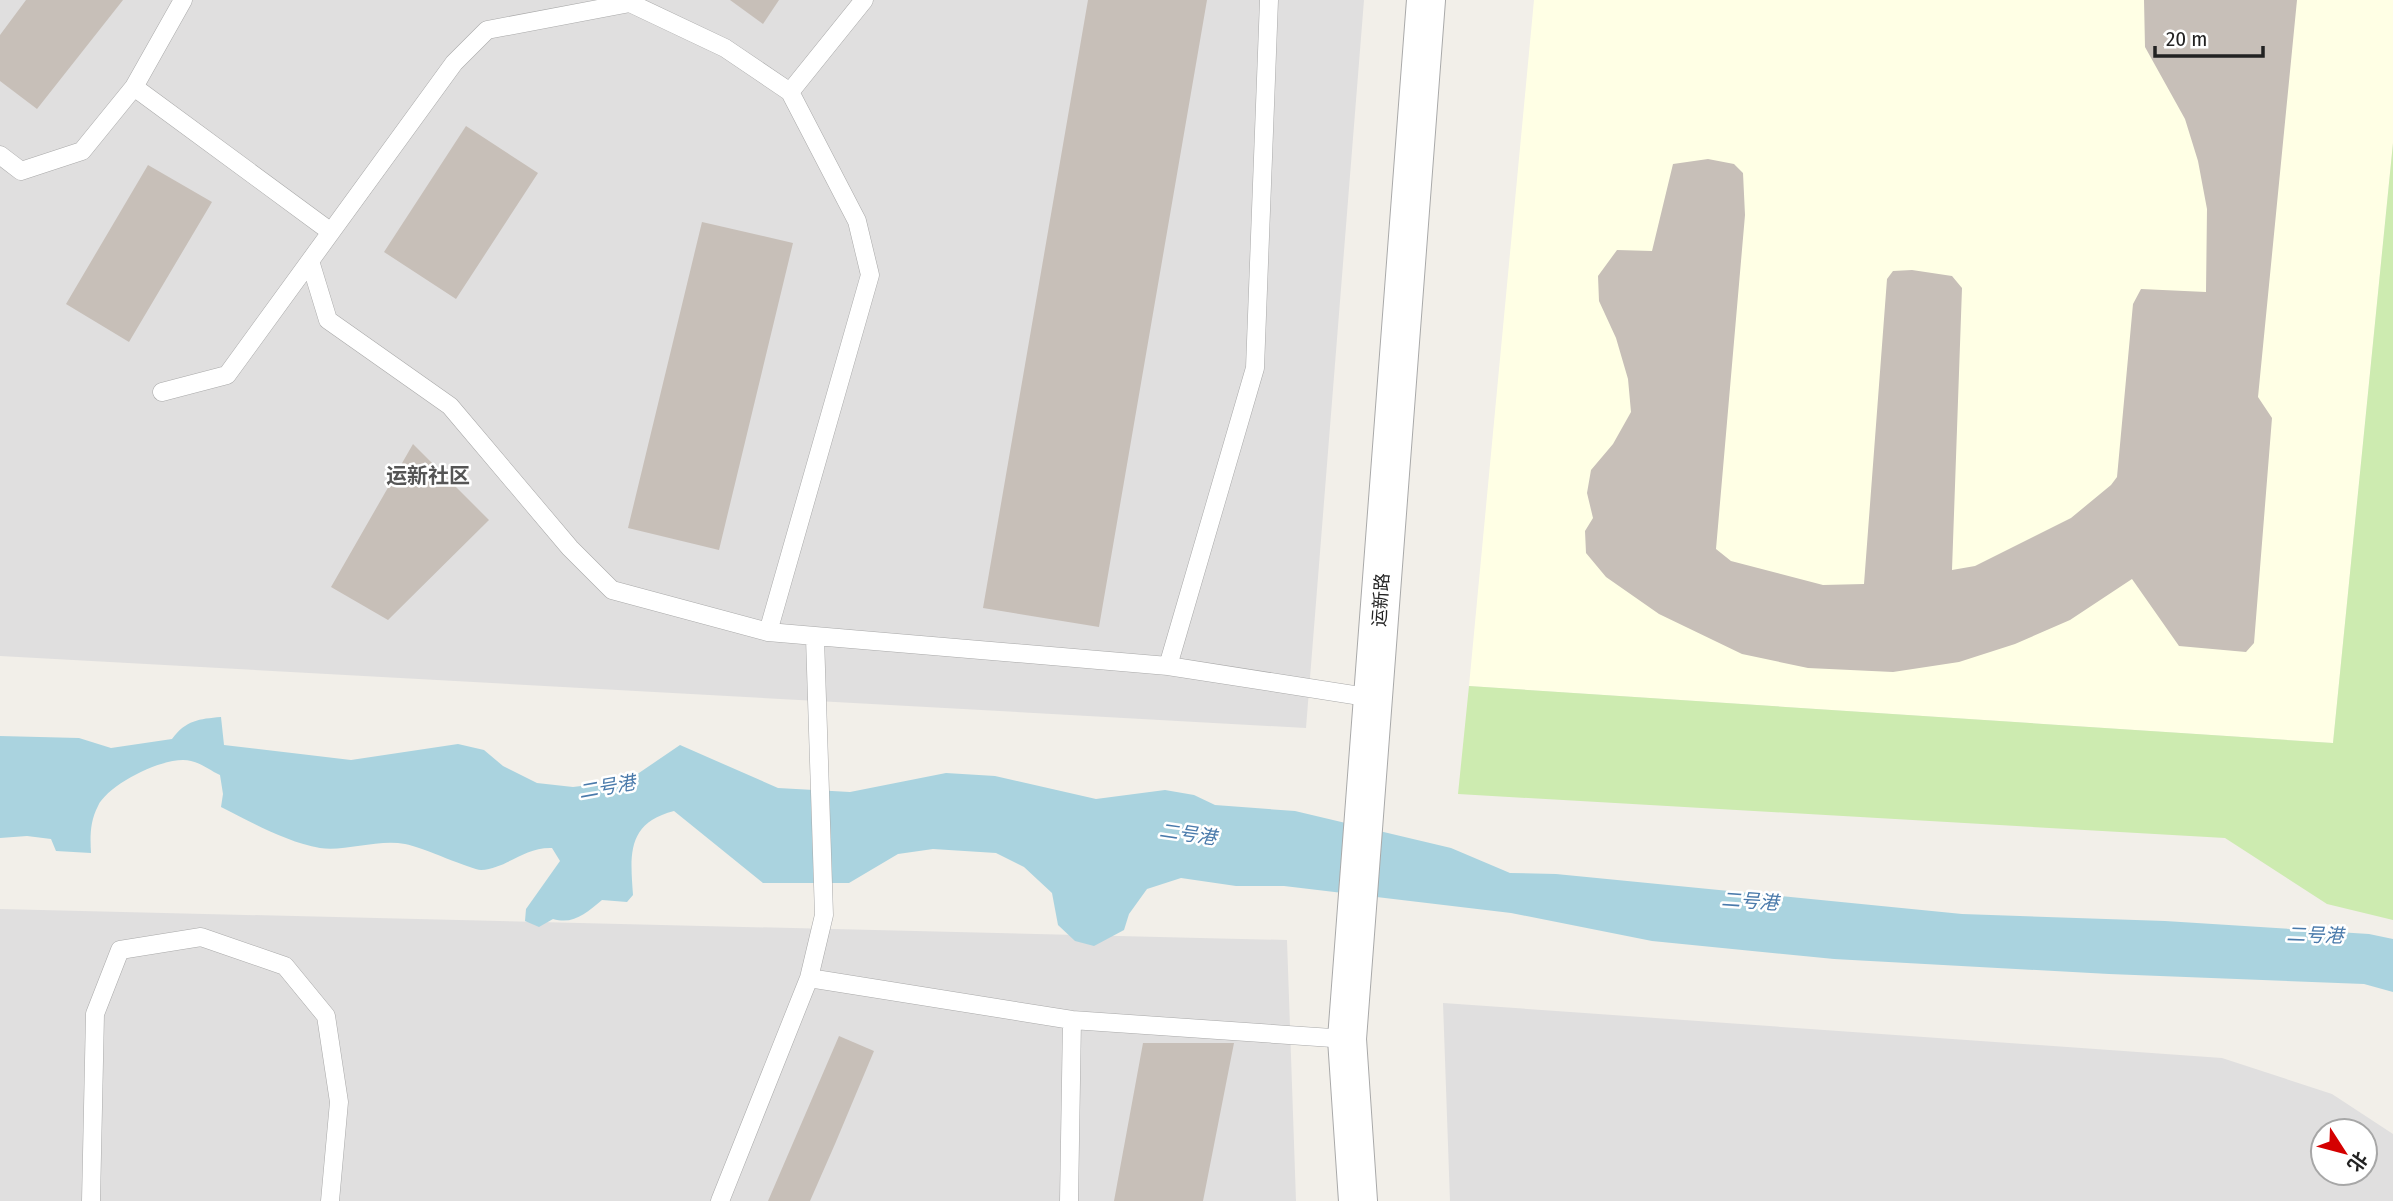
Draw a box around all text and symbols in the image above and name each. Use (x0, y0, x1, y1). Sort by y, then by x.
scale bar (2155, 14, 2264, 58)
text: 20 m (2166, 26, 2207, 52)
district label: 运新社区 (386, 463, 470, 489)
street label: 运新路 (1368, 572, 1394, 628)
water label: 二号港 (577, 770, 640, 803)
water label: 二号港 (1158, 819, 1221, 850)
water label: 二号港 (1721, 888, 1782, 915)
water label: 二号港 (2286, 923, 2347, 948)
north arrow (2309, 1117, 2379, 1187)
text: 北 (2342, 1147, 2372, 1176)

